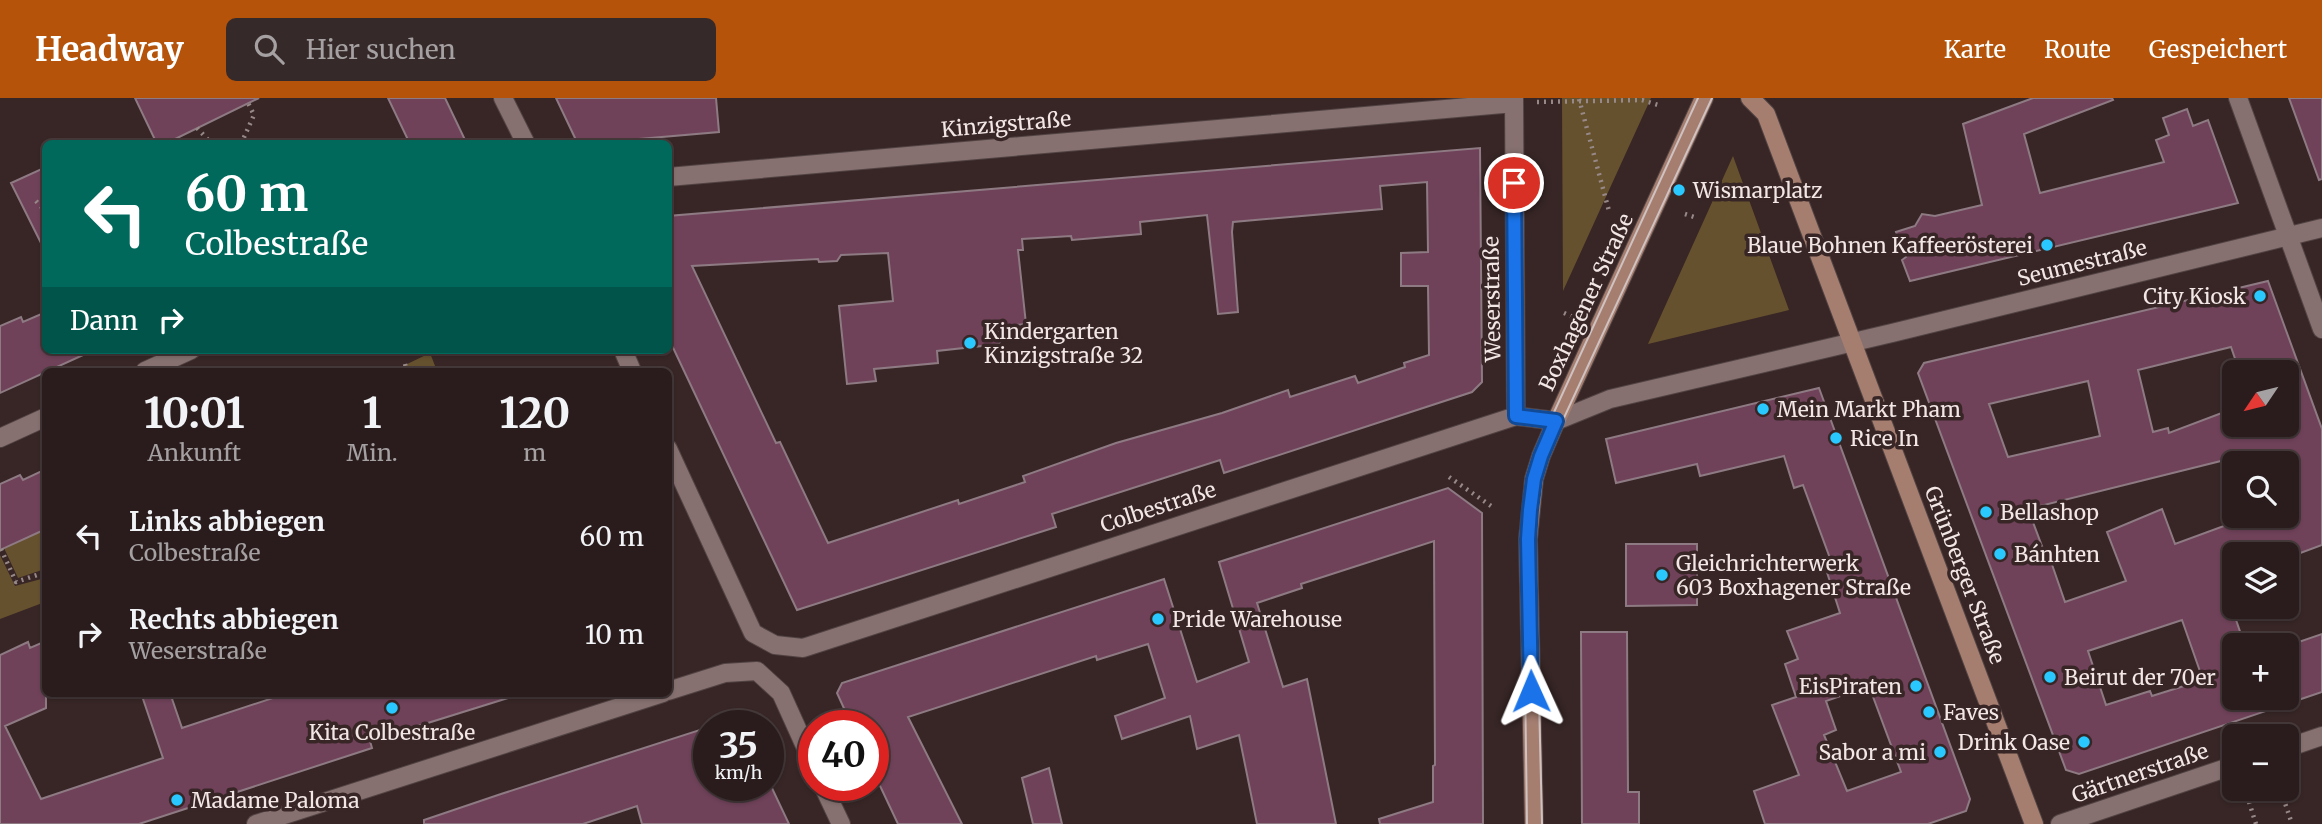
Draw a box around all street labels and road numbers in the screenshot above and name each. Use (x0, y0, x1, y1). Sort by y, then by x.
street label: Kinzigstraße (940, 105, 1072, 143)
street label: Boxhagener Straße (1533, 209, 1639, 395)
street label: Seumestraße (2014, 234, 2150, 292)
street label: Weserstraße (1477, 236, 1507, 363)
street label: Colbestraße (1097, 476, 1219, 538)
street label: Grünberger Straße (1919, 482, 2011, 668)
street label: Gärtnerstraße (2068, 737, 2212, 809)

